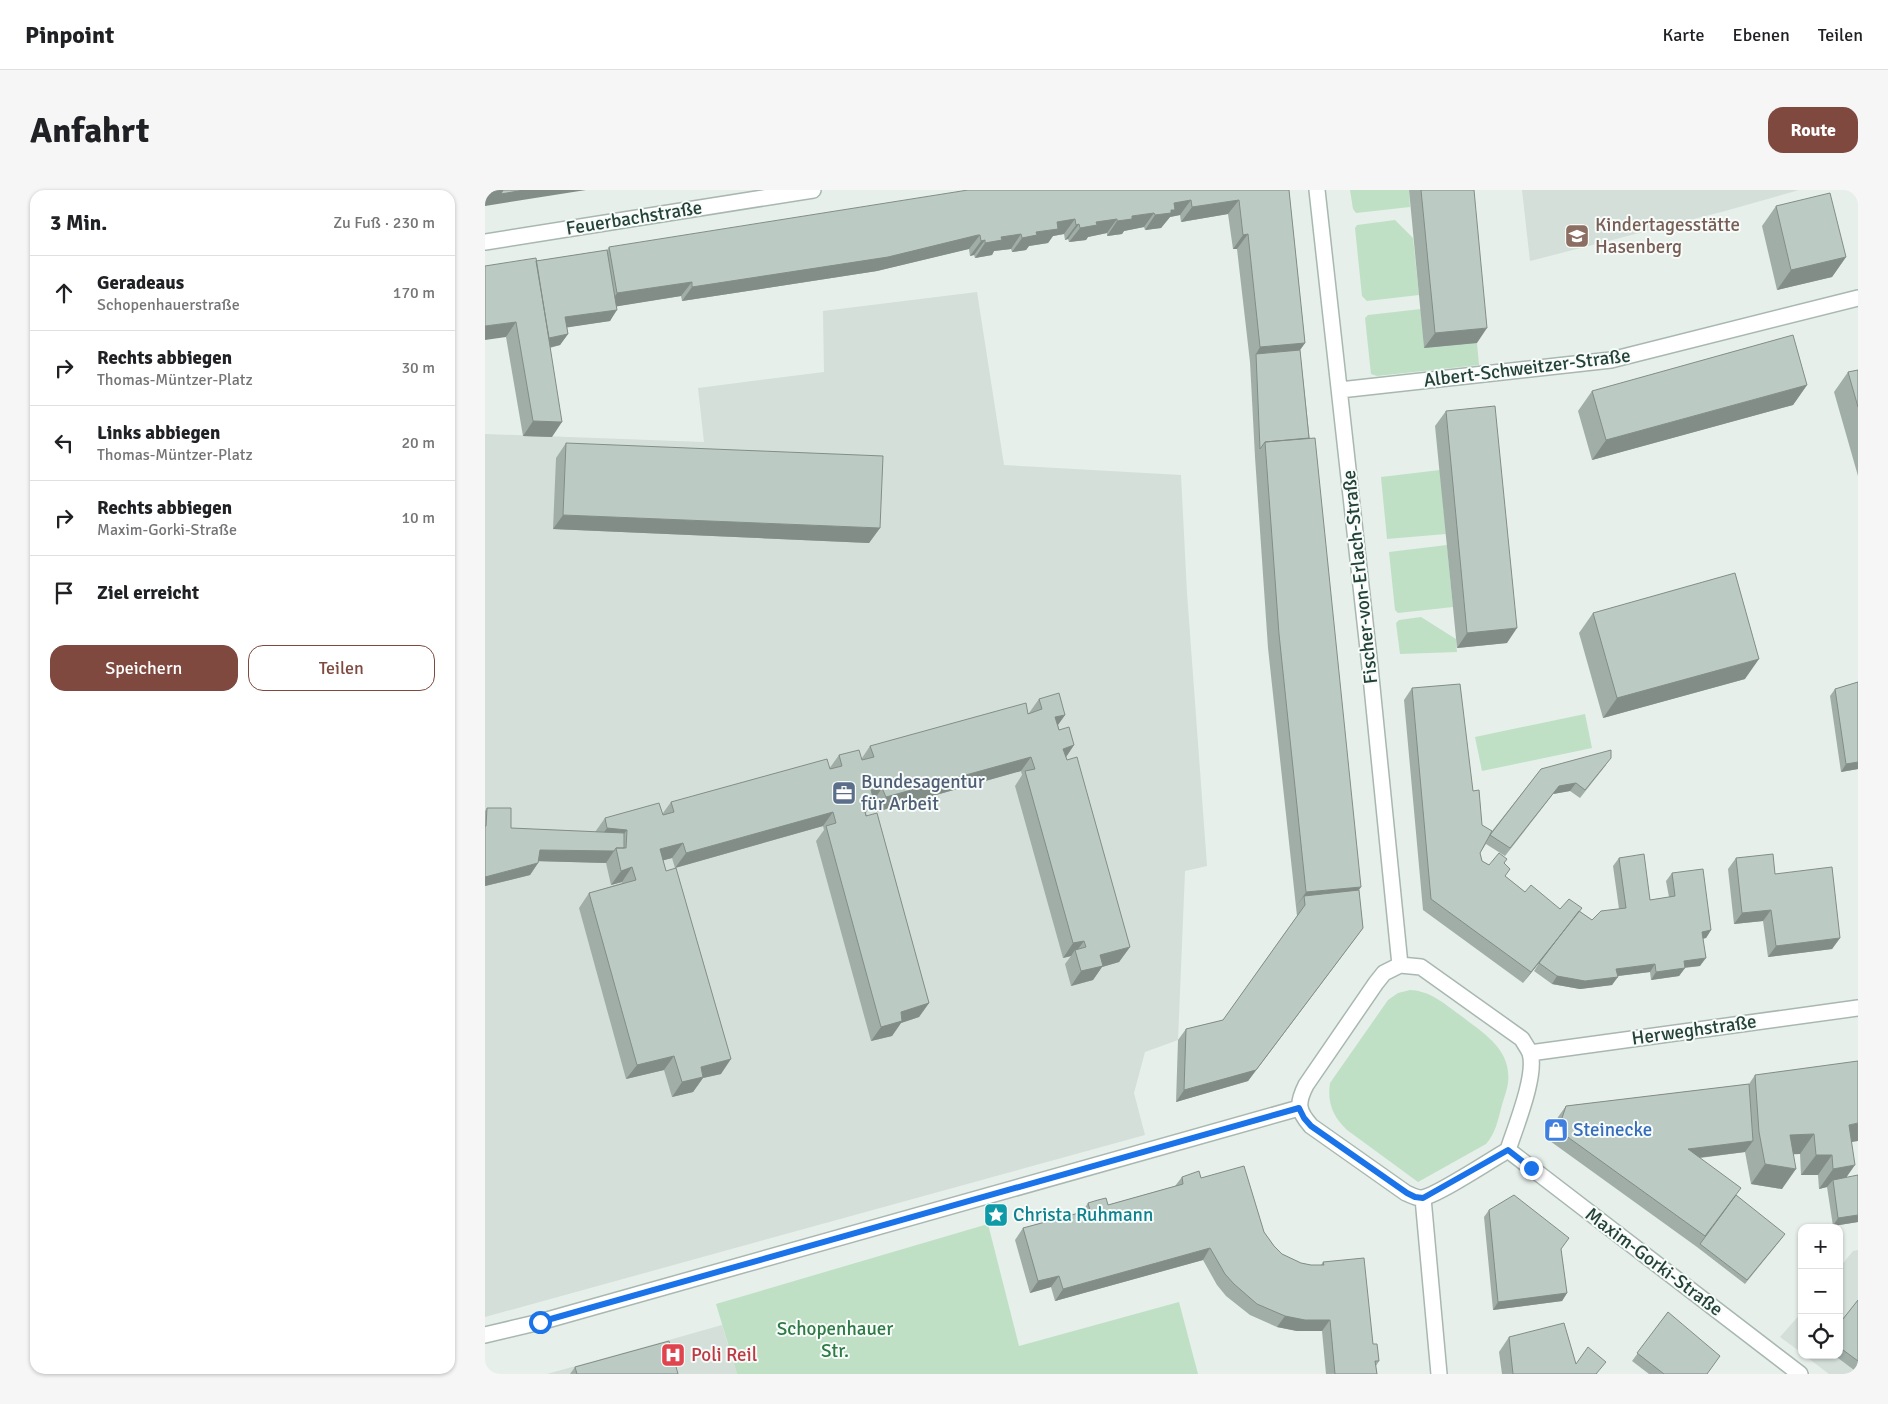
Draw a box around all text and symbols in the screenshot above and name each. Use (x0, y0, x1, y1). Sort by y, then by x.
text: Pinpoint (25, 20, 114, 50)
text: Karte (1662, 24, 1704, 46)
text: Ebenen (1732, 24, 1790, 46)
text: Teilen (1818, 24, 1863, 46)
button: Route (1768, 107, 1858, 153)
text: Anfahrt (30, 109, 149, 152)
street label: Feuerbachstraße (564, 195, 704, 241)
text: 3 Min. (50, 210, 107, 236)
text: Zu Fuß · 230 m (333, 213, 435, 233)
place label: Kindertagesstätte Hasenberg (1595, 213, 1740, 259)
school or university icon: Kindertagesstätte Hasenberg (1564, 223, 1590, 249)
text: Geradeaus (97, 271, 184, 295)
icon: ahead (50, 279, 78, 307)
text: 170 m (393, 283, 435, 303)
text: Schopenhauerstraße (97, 295, 240, 315)
street label: Albert-Schweitzer-Straße (1422, 343, 1632, 393)
text: Rechts abbiegen (97, 346, 232, 370)
icon: right (50, 354, 78, 382)
text: 30 m (401, 358, 435, 378)
text: Thomas-Müntzer-Platz (97, 370, 253, 390)
text: Links abbiegen (97, 421, 220, 445)
icon: left (50, 429, 78, 457)
text: 20 m (401, 433, 435, 453)
text: Thomas-Müntzer-Platz (97, 445, 253, 465)
street label: Fischer-von-Erlach-Straße (1337, 469, 1383, 685)
text: Rechts abbiegen (97, 496, 232, 520)
icon: right (50, 504, 78, 532)
text: 10 m (401, 508, 435, 528)
text: Maxim-Gorki-Straße (97, 520, 237, 540)
icon: arrive (50, 579, 78, 607)
text: Ziel erreicht (97, 581, 199, 605)
button: Speichern (50, 645, 238, 691)
button: Teilen (248, 645, 435, 691)
place label: Bundesagentur für Arbeit (861, 770, 985, 816)
office icon: Bundesagentur für Arbeit (831, 780, 857, 806)
street label: Herweghstraße (1630, 1009, 1758, 1051)
shop icon: Steinecke (1543, 1117, 1569, 1143)
place label: Steinecke (1573, 1118, 1652, 1142)
route end (1520, 1157, 1543, 1180)
place icon: Christa Ruhmann (983, 1202, 1009, 1228)
street label: Maxim-Gorki-Straße (1580, 1202, 1728, 1322)
place label: Christa Ruhmann (1013, 1203, 1153, 1227)
map controls (1798, 1224, 1843, 1359)
button: + (1798, 1224, 1843, 1269)
button: − (1798, 1269, 1843, 1314)
route start (529, 1311, 552, 1334)
button: locate (1798, 1314, 1843, 1359)
park label: Schopenhauer Str. (777, 1317, 893, 1363)
hospital icon: Poli Reil (660, 1342, 686, 1368)
place label: Poli Reil (691, 1343, 757, 1367)

